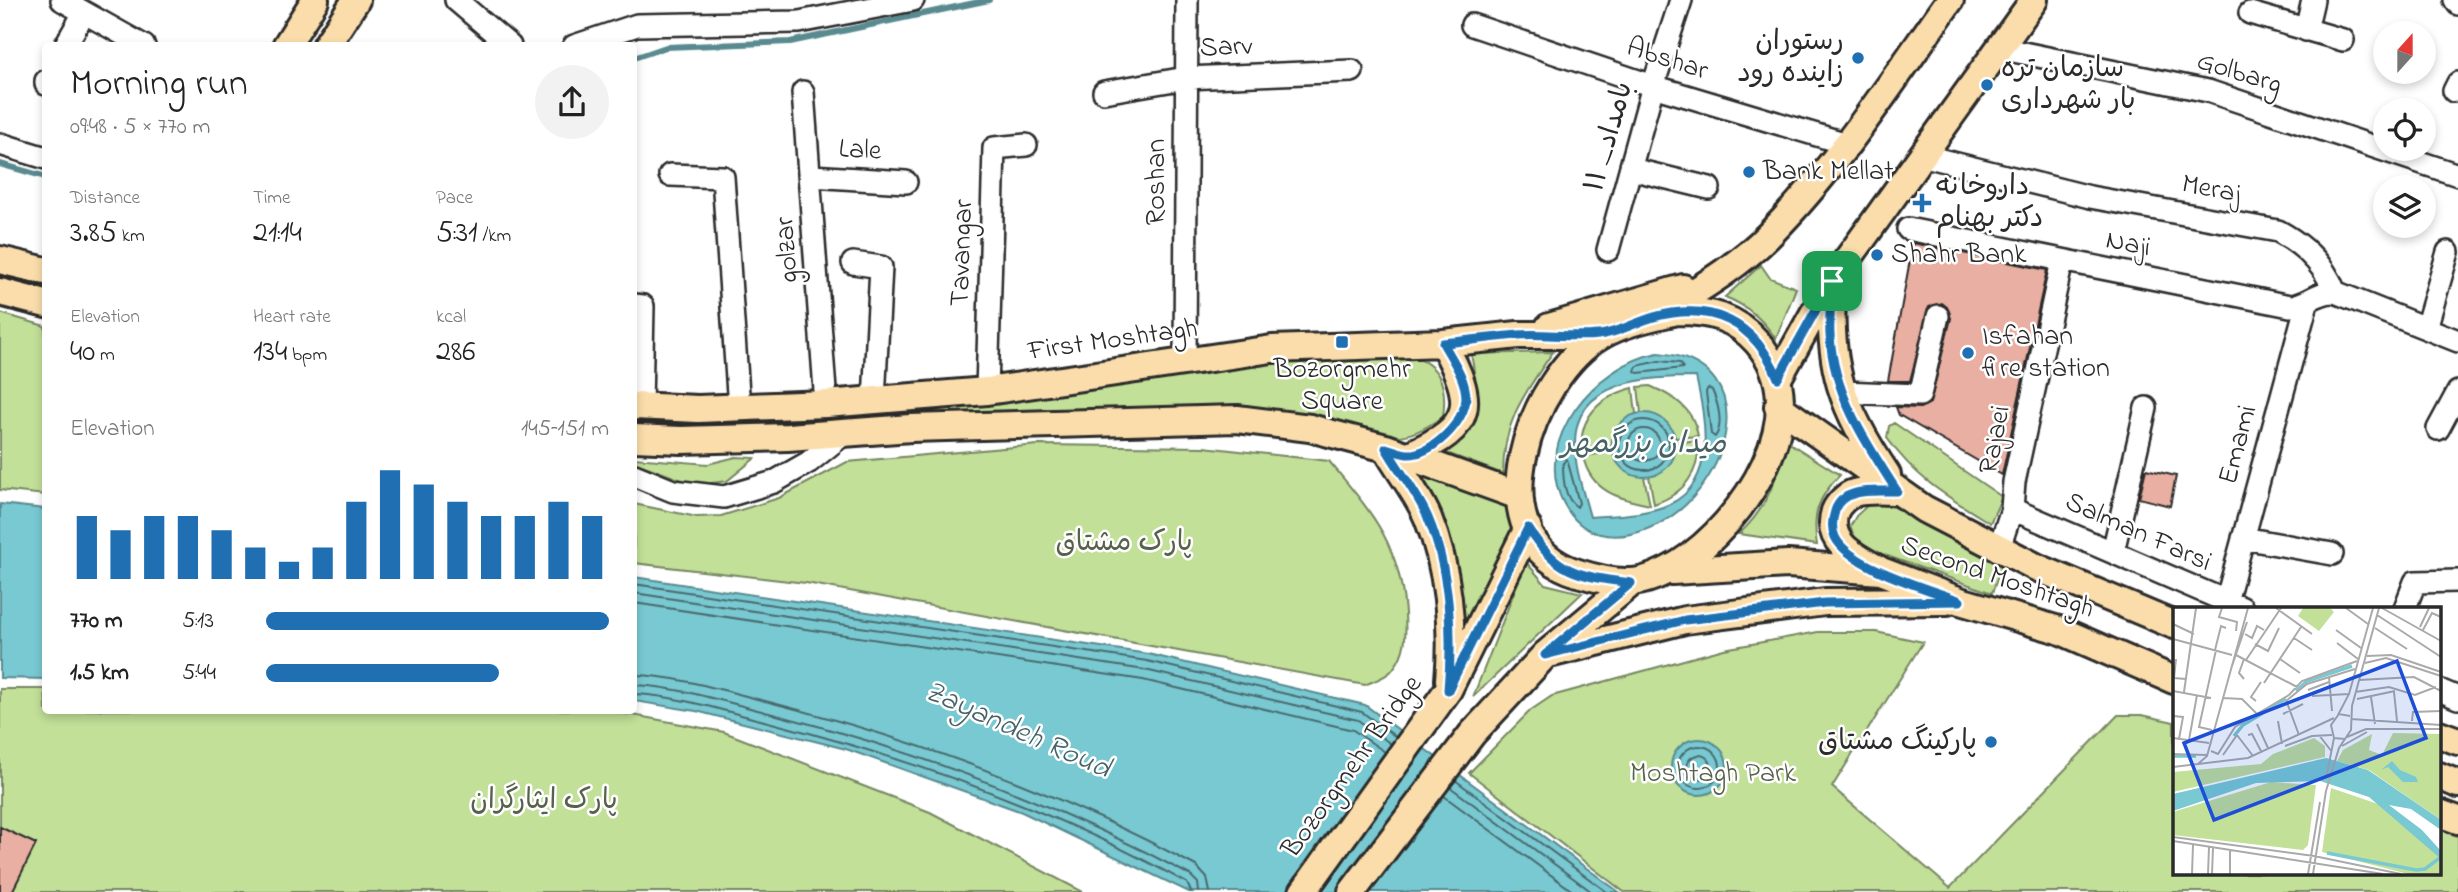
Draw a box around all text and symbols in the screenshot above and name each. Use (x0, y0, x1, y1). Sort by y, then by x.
north arrow (2373, 21, 2436, 84)
map controls (2373, 21, 2436, 238)
place label: رستوران زاینده رود (1737, 22, 1844, 95)
street label: Sarv (1199, 27, 1253, 69)
street label: Abshar (1621, 28, 1713, 92)
street label: Golbarg (2191, 42, 2287, 106)
place label: سازمان تره بار شهرداری (2001, 49, 2136, 122)
marker: رستوران زاینده رود (1850, 50, 1866, 66)
text: Morning run (70, 57, 248, 113)
button: share (535, 65, 609, 139)
street label: ۱۱ _بامداد (1575, 77, 1645, 197)
marker: سازمان تره بار شهرداری (1979, 77, 1995, 93)
button: locate (2373, 98, 2436, 161)
text: 09:48 · 5 × 770 m (70, 111, 210, 144)
street label: Lale (838, 129, 883, 173)
street label: Roshan (1137, 139, 1178, 225)
place label: Bank Mellat (1762, 152, 1894, 193)
marker: Bank Mellat (1741, 164, 1757, 180)
street label: Meraj (2178, 165, 2245, 216)
place label: داروخانه دکتر بهنام (1936, 167, 2043, 240)
button: layers (2373, 175, 2436, 238)
text: Distance (70, 185, 140, 212)
text: Time (253, 185, 291, 212)
text: Pace (436, 185, 473, 212)
marker: داروخانه دکتر بهنام (1914, 195, 1930, 211)
street label: Tavangar (941, 198, 985, 307)
text: 3.85 (70, 212, 117, 256)
text: 21:14 (253, 212, 302, 256)
text: 5:31 (436, 212, 478, 256)
street label: golzar (765, 215, 811, 286)
street label: Naji (2102, 221, 2154, 269)
text: km (117, 223, 145, 250)
text: /km (478, 223, 511, 250)
place label: Shahr Bank (1891, 235, 2027, 276)
marker: Shahr Bank (1869, 247, 1885, 263)
pin (1802, 251, 1862, 311)
icon: arrive (1813, 262, 1851, 300)
text: Elevation (70, 304, 140, 331)
text: Heart rate (253, 304, 331, 331)
text: kcal (436, 304, 466, 331)
street label: First Moshtagh (1025, 309, 1200, 373)
place label: Isfahan fire station (1982, 317, 2110, 390)
text: 40 (70, 331, 95, 375)
text: 134 (253, 331, 287, 375)
text: 286 (436, 331, 475, 375)
marker: Bozorgmehr Square (1334, 334, 1350, 350)
text: m (95, 342, 115, 369)
text: bpm (287, 342, 327, 369)
marker: Isfahan fire station (1960, 345, 1976, 361)
place label: Bozorgmehr Square (1272, 350, 1411, 423)
street label: Emami (2209, 401, 2269, 489)
street label: Rajaei (1969, 402, 2023, 478)
text: Elevation (70, 413, 155, 446)
text: 145–151 m (521, 413, 609, 446)
water label: میدان بزرگمهر (1558, 423, 1727, 467)
street label: Salman Farsi (2058, 482, 2218, 584)
park label: پارک مشتاق (1055, 523, 1193, 564)
street label: Second Moshtagh (1895, 526, 2099, 630)
text: 770 m (70, 605, 123, 638)
text: 5:13 (182, 605, 214, 638)
inset map (2173, 607, 2440, 874)
text: 1.5 km (70, 657, 129, 690)
text: 5:44 (182, 657, 216, 690)
street label: Bozorgmehr Bridge (1272, 667, 1434, 868)
water label: Zayandeh Roud (917, 670, 1118, 792)
place label: پارکینگ مشتاق (1818, 722, 1977, 763)
marker: پارکینگ مشتاق (1983, 734, 1999, 750)
park label: Moshtagh Park (1630, 754, 1797, 795)
park label: پارک ایثارگران (470, 781, 618, 822)

